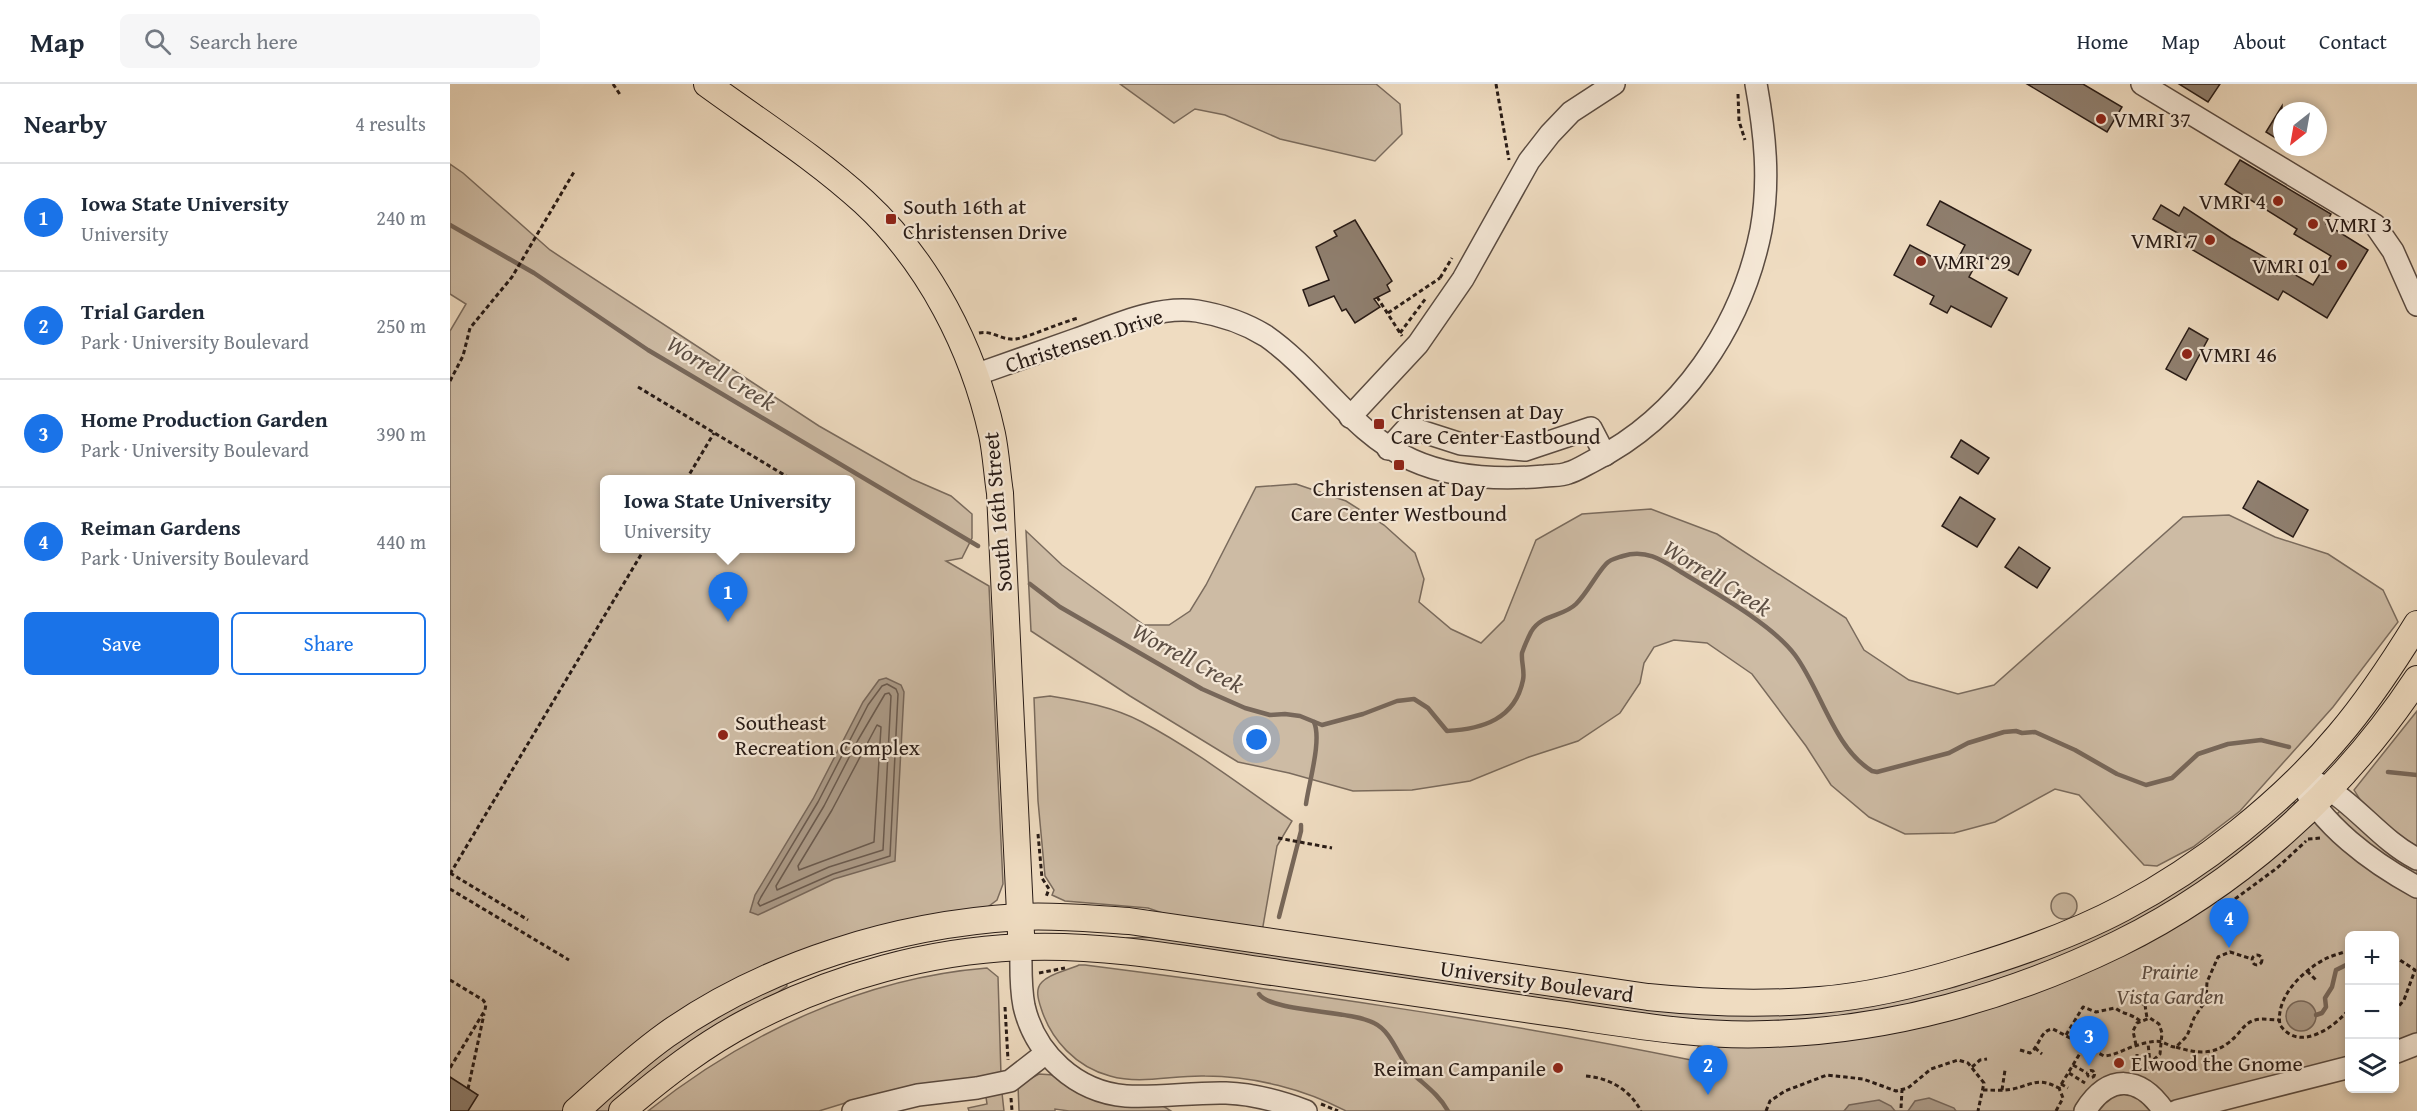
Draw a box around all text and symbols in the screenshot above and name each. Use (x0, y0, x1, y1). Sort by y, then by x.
search box (120, 14, 540, 68)
text: Map (30, 21, 84, 62)
icon: search (141, 25, 174, 58)
text: Search here (189, 25, 298, 57)
text: Home (2077, 26, 2128, 57)
text: Map (2161, 26, 2200, 57)
text: About (2233, 26, 2286, 57)
text: Contact (2319, 26, 2387, 57)
north arrow (2273, 102, 2327, 156)
place label: VMRI 37 (2113, 103, 2191, 135)
text: Nearby (24, 104, 107, 143)
text: 4 results (355, 109, 426, 138)
marker: VMRI 37 (2094, 112, 2108, 126)
place label: VMRI 4 (2199, 185, 2266, 217)
text: Iowa State University (81, 187, 289, 219)
place label: South 16th at Christensen Drive (903, 190, 1067, 247)
marker: VMRI 4 (2271, 194, 2285, 208)
text: 1 (38, 203, 49, 232)
text: 240 m (376, 203, 426, 232)
place label: VMRI 3 (2325, 208, 2392, 240)
marker: South 16th at Christensen Drive (884, 212, 898, 226)
marker: VMRI 3 (2306, 217, 2320, 231)
text: University (81, 219, 169, 248)
place label: VMRI 7 (2131, 224, 2198, 256)
marker: VMRI 7 (2203, 233, 2217, 247)
place label: VMRI 29 (1933, 245, 2011, 277)
place label: VMRI 01 (2252, 249, 2330, 281)
marker: VMRI 29 (1914, 254, 1928, 268)
marker: VMRI 01 (2335, 258, 2349, 272)
text: Trial Garden (81, 295, 205, 327)
street label: Christensen Drive (1001, 299, 1167, 381)
text: 2 (38, 311, 49, 340)
text: 250 m (376, 311, 426, 340)
water label: Worrell Creek (660, 326, 783, 419)
text: Park · University Boulevard (81, 327, 309, 356)
place label: VMRI 46 (2199, 338, 2277, 370)
marker: VMRI 46 (2180, 347, 2194, 361)
place label: Christensen at Day Care Center Eastbound (1391, 395, 1601, 452)
text: Home Production Garden (81, 403, 328, 435)
marker: Christensen at Day Care Center Eastbound (1372, 417, 1386, 431)
text: 3 (38, 419, 49, 448)
text: 390 m (376, 419, 426, 448)
street label: South 16th Street (974, 430, 1020, 593)
text: Park · University Boulevard (81, 435, 309, 464)
marker: Christensen at Day Care Center Westbound (1392, 458, 1406, 472)
place label: Christensen at Day Care Center Westbound (1291, 472, 1507, 529)
popup (600, 475, 855, 553)
text: Iowa State University (624, 484, 831, 516)
text: Reiman Gardens (81, 511, 241, 543)
text: University (624, 516, 711, 545)
text: 4 (38, 527, 49, 556)
text: 440 m (376, 527, 426, 556)
water label: Worrell Creek (1656, 530, 1778, 625)
text: Park · University Boulevard (81, 543, 309, 572)
pin: 1 (708, 572, 748, 622)
button: Save (24, 612, 219, 675)
button: Share (231, 612, 426, 675)
water label: Worrell Creek (1126, 613, 1250, 702)
place label: Southeast Recreation Complex (735, 706, 921, 763)
your location (1242, 725, 1271, 754)
marker: Southeast Recreation Complex (716, 728, 730, 742)
pin: 4 (2210, 898, 2248, 948)
map controls (2345, 931, 2399, 1093)
button: + (2345, 931, 2399, 985)
street label: University Boulevard (1438, 952, 1636, 1010)
park label: Prairie Vista Garden (2116, 955, 2224, 1012)
button: − (2345, 985, 2399, 1039)
pin: 3 (2070, 1016, 2108, 1066)
button: layers (2345, 1039, 2399, 1093)
pin: 2 (1688, 1046, 1728, 1095)
place label: Elwood the Gnome (2131, 1047, 2303, 1079)
place label: Reiman Campanile (1374, 1052, 1546, 1084)
marker: Elwood the Gnome (2112, 1056, 2126, 1070)
marker: Reiman Campanile (1551, 1061, 1565, 1075)

